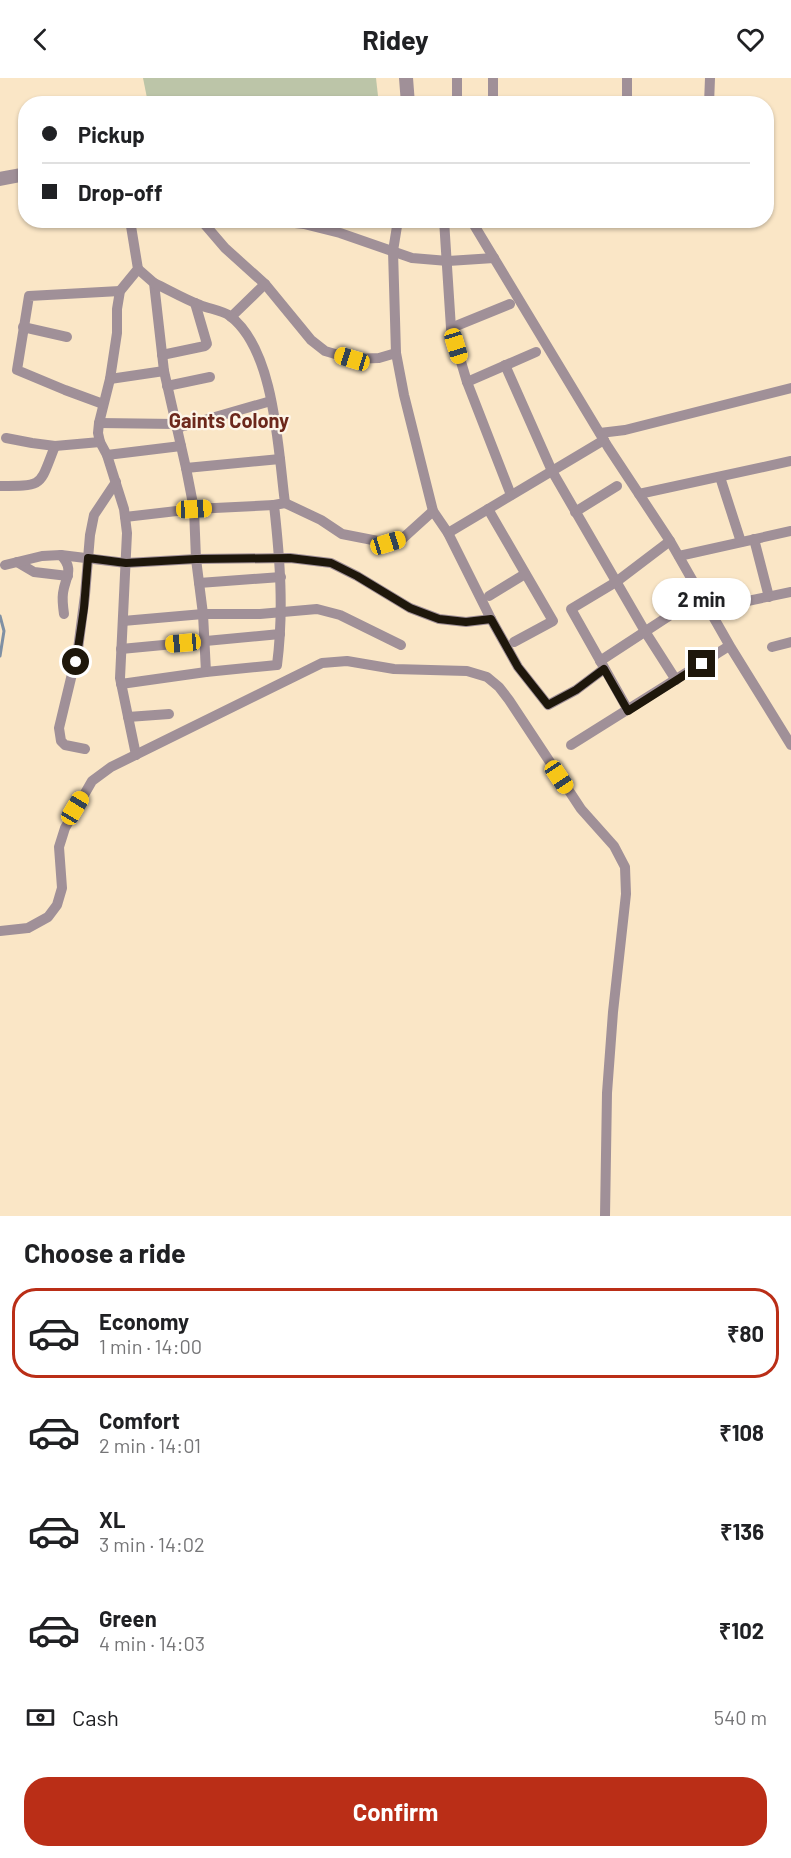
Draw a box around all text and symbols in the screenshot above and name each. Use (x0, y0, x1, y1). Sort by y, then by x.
icon: back (24, 23, 57, 56)
text: Ridey (362, 23, 429, 55)
icon: heart (734, 23, 767, 56)
text: Pickup (78, 121, 145, 147)
text: Drop-off (78, 179, 162, 205)
car (442, 326, 470, 366)
car (332, 345, 372, 373)
district label: Gaints Colony (169, 408, 289, 432)
car (176, 499, 212, 519)
car (368, 529, 408, 557)
callout: 2 min (652, 577, 752, 619)
text: 2 min (678, 587, 725, 611)
car (164, 632, 202, 654)
route start (62, 648, 89, 675)
route end (688, 650, 715, 677)
car (541, 757, 577, 797)
car (58, 788, 92, 828)
text: Choose a ride (24, 1236, 186, 1268)
icon: car (27, 1306, 81, 1360)
text: Economy (99, 1308, 189, 1334)
text: ₹80 (727, 1320, 764, 1346)
text: 1 min · 14:00 (99, 1334, 202, 1358)
icon: car (27, 1405, 81, 1459)
text: Comfort (99, 1407, 180, 1433)
text: ₹108 (719, 1419, 764, 1445)
text: 2 min · 14:01 (99, 1433, 201, 1457)
icon: car (27, 1504, 81, 1558)
text: XL (99, 1506, 125, 1532)
text: ₹136 (720, 1518, 764, 1544)
text: 3 min · 14:02 (99, 1532, 205, 1556)
icon: car (27, 1603, 81, 1657)
text: Green (99, 1605, 157, 1631)
text: ₹102 (719, 1617, 764, 1643)
text: 4 min · 14:03 (99, 1631, 205, 1655)
icon: cash (24, 1701, 57, 1734)
text: Cash (72, 1704, 119, 1730)
text: 540 m (714, 1705, 767, 1729)
button: Confirm (24, 1777, 767, 1846)

